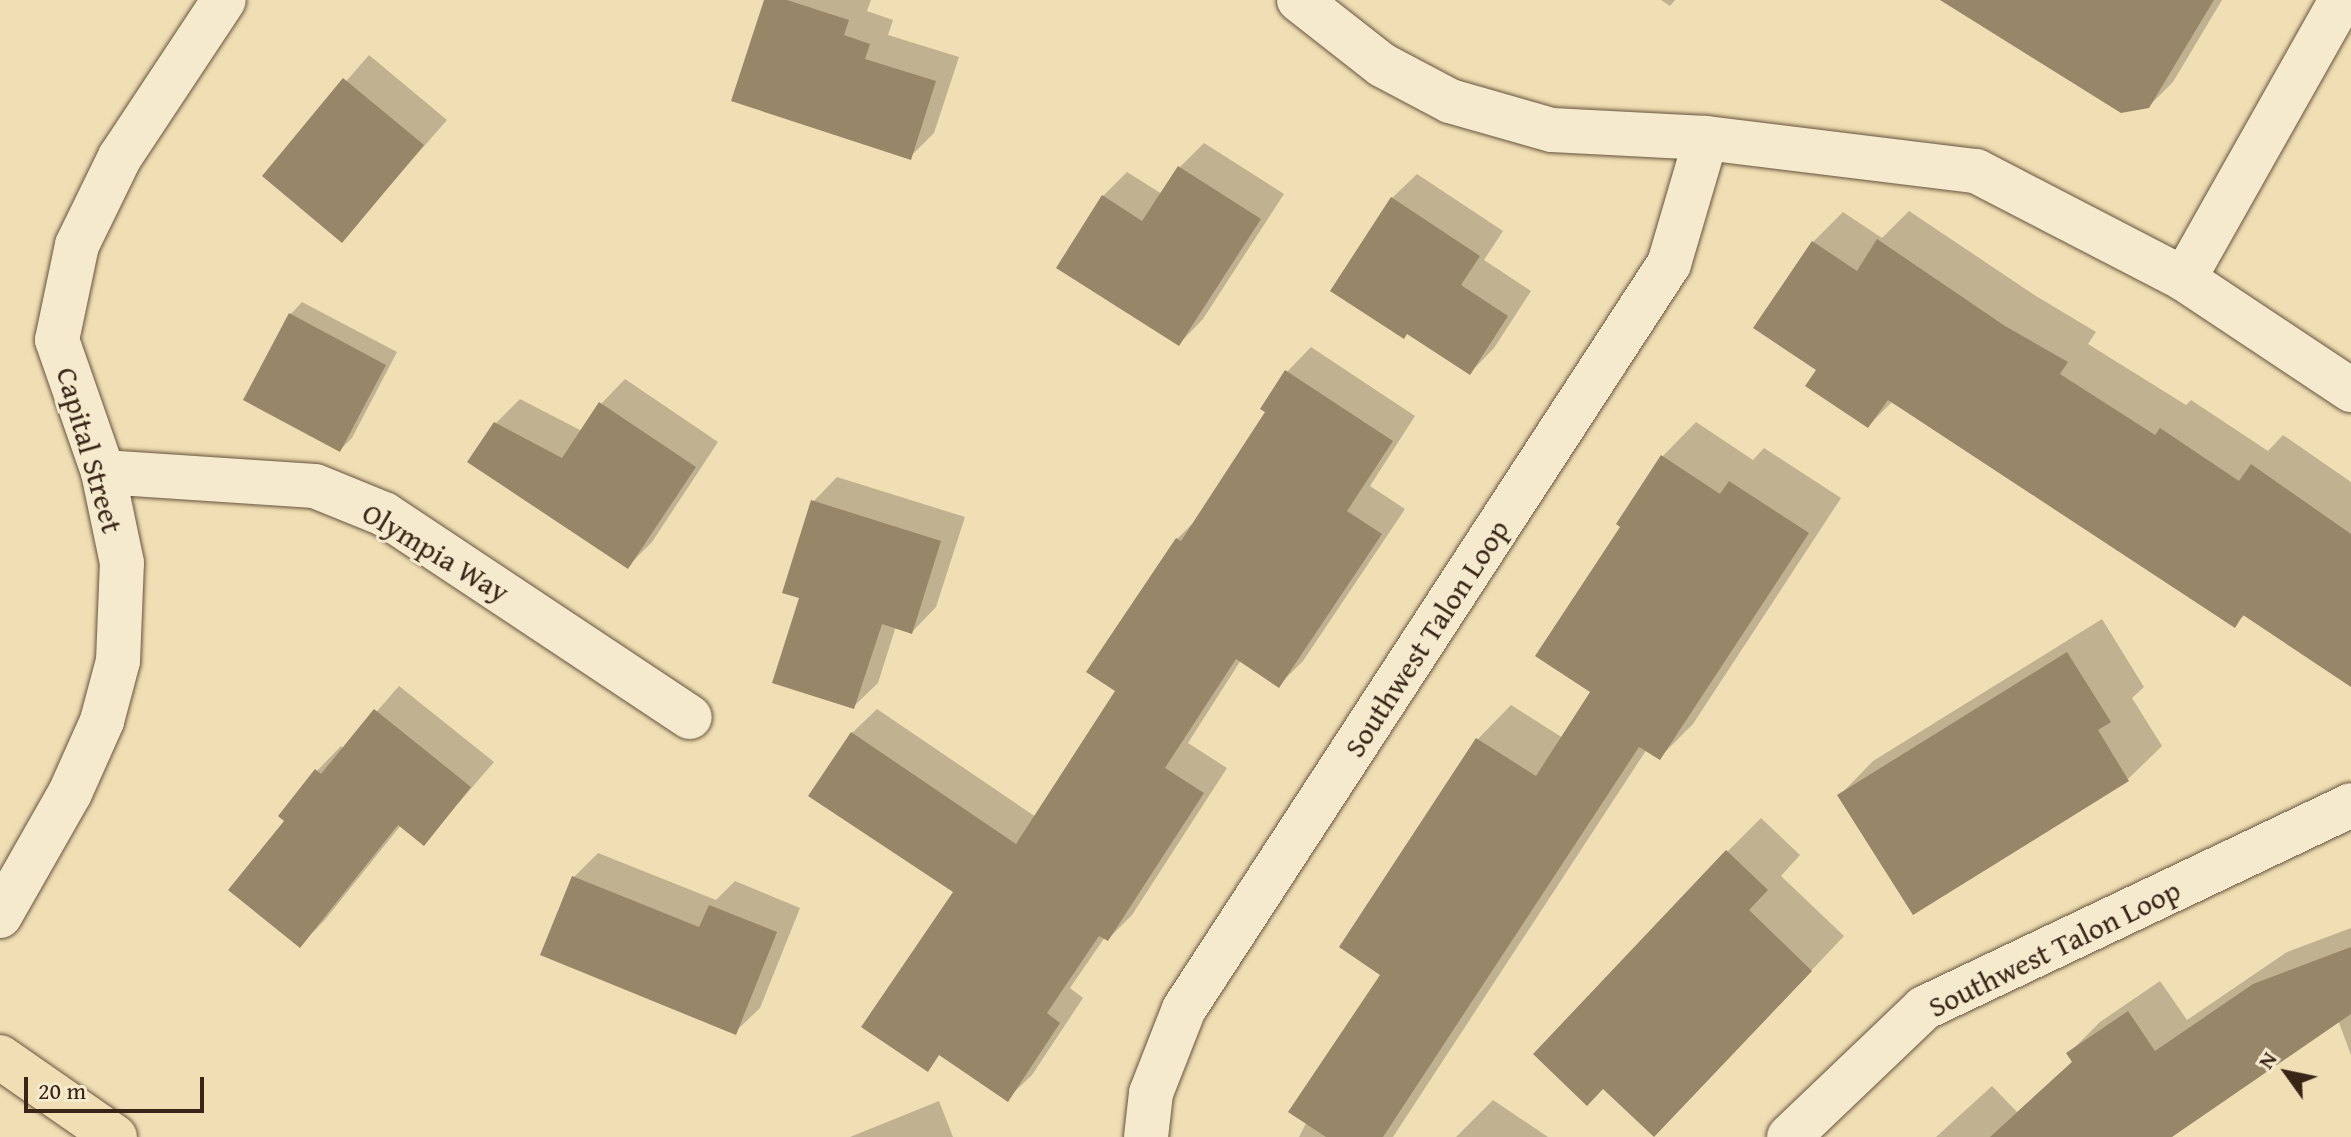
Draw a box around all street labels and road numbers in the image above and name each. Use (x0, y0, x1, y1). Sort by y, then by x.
street label: Capital Street (49, 363, 131, 537)
street label: Olympia Way (356, 494, 516, 610)
street label: Southwest Talon Loop (1336, 512, 1516, 764)
street label: Southwest Talon Loop (1922, 871, 2186, 1025)

